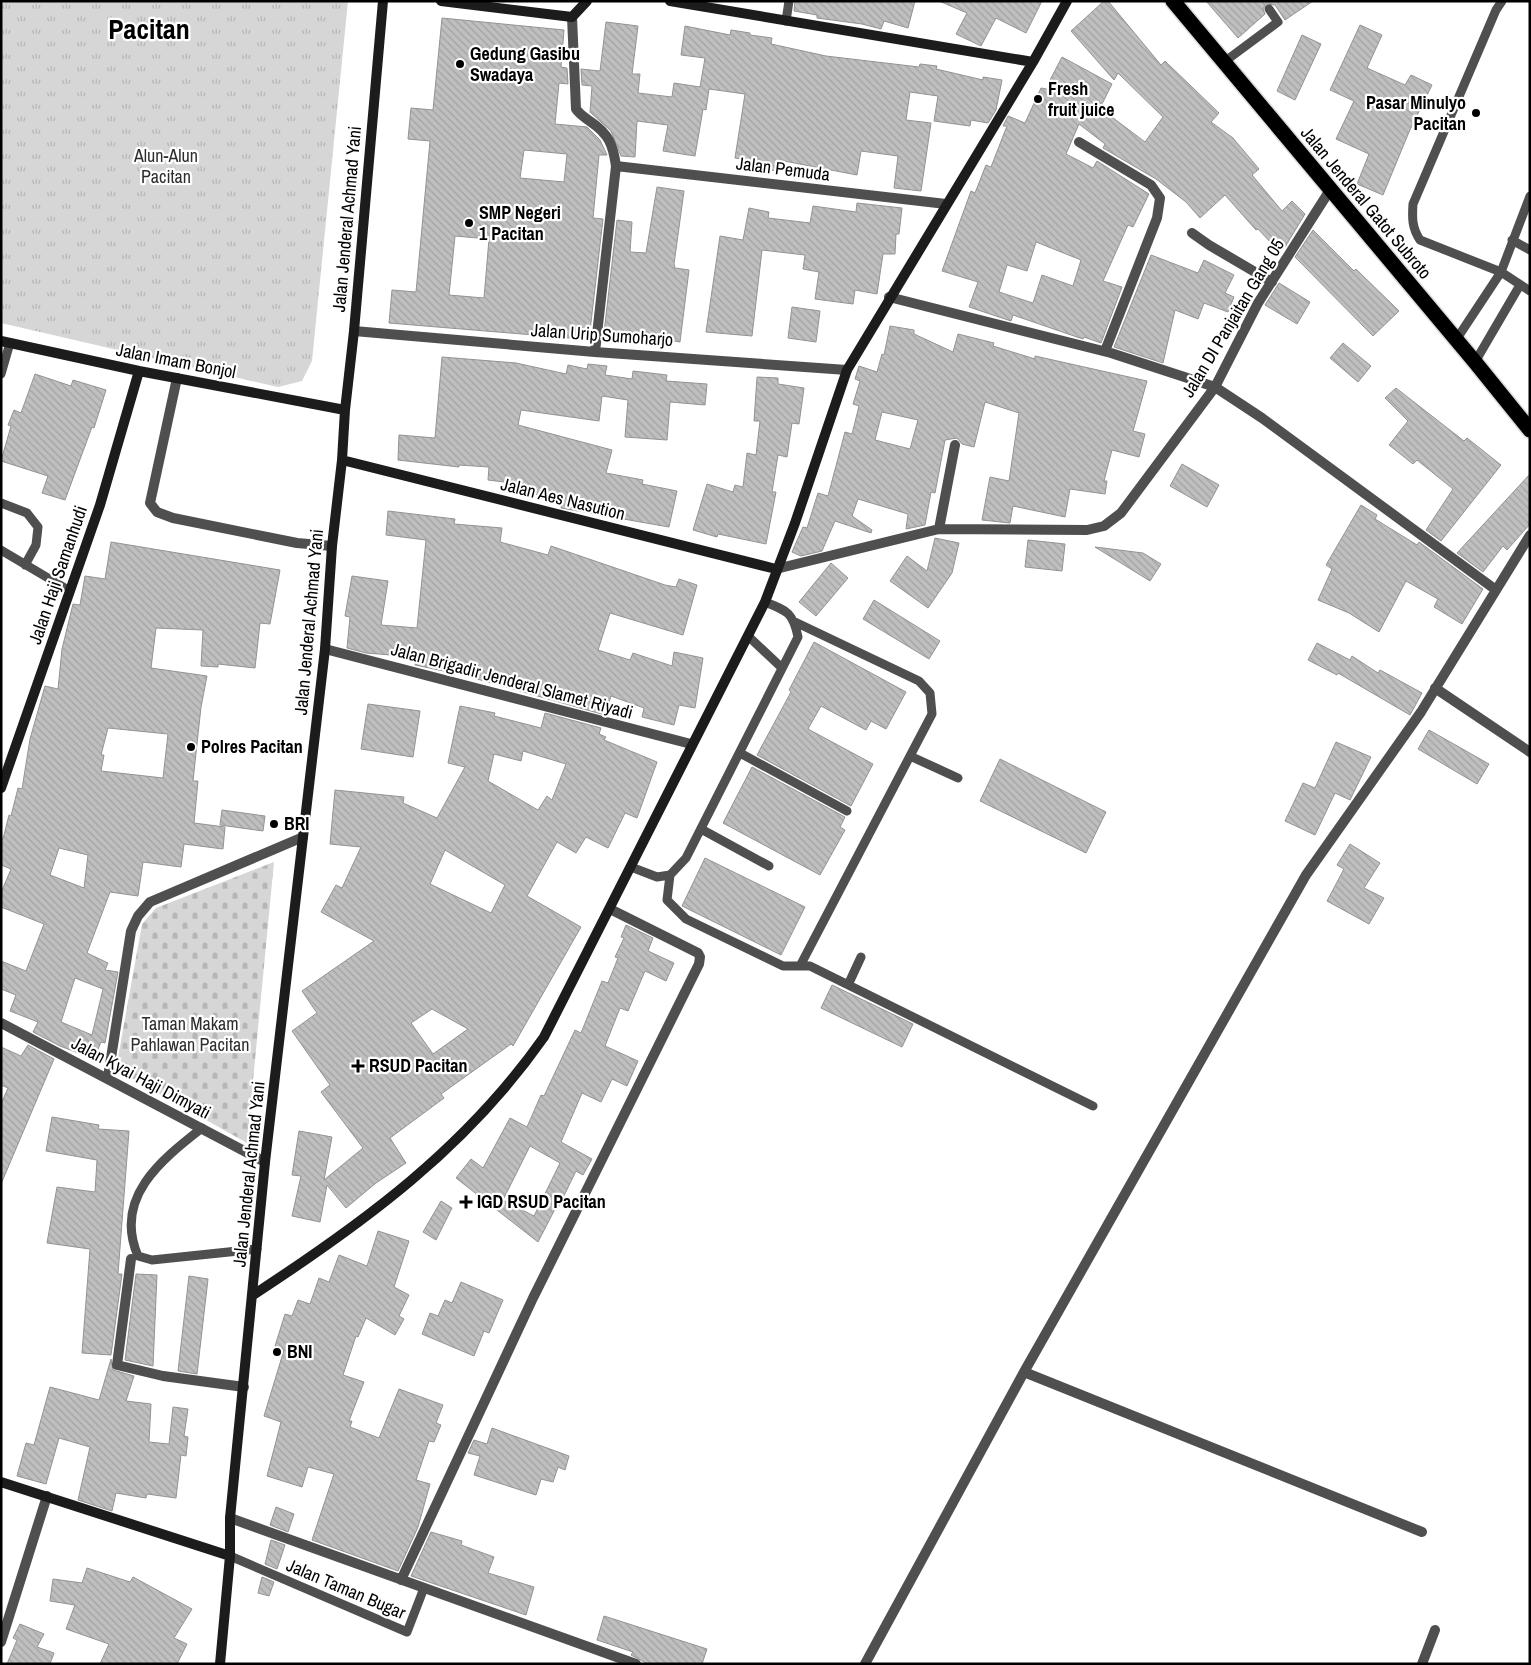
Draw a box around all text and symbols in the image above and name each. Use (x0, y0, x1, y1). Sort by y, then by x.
district label: Pacitan (108, 10, 190, 48)
place label: Gedung Gasibu Swadaya (470, 41, 580, 87)
marker: Gedung Gasibu Swadaya (454, 58, 466, 70)
place label: Fresh fruit juice (1048, 76, 1114, 122)
place label: Pasar Minulyo Pacitan (1366, 90, 1466, 136)
marker: Fresh fruit juice (1032, 93, 1044, 105)
marker: Pasar Minulyo Pacitan (1470, 107, 1482, 119)
street label: Jalan Jenderal Gatot Subroto (1295, 121, 1438, 284)
street label: Jalan Jenderal Achmad Yani (326, 125, 367, 313)
park label: Alun-Alun Pacitan (133, 143, 198, 189)
street label: Jalan Pemuda (735, 150, 831, 187)
place label: SMP Negeri 1 Pacitan (479, 200, 561, 246)
marker: SMP Negeri 1 Pacitan (463, 217, 475, 229)
street label: Jalan DI Panjaitan Gang 05 (1175, 234, 1290, 402)
street label: Jalan Urip Sumoharjo (530, 317, 674, 352)
street label: Jalan Imam Bonjol (114, 337, 238, 384)
street label: Jalan Aes Nasution (498, 471, 628, 526)
street label: Jalan Haji Samanhudi (22, 502, 93, 648)
street label: Jalan Jenderal Achmad Yani (288, 528, 329, 716)
street label: Jalan Brigadir Jenderal Slamet Riyadi (388, 636, 636, 725)
place label: Polres Pacitan (201, 734, 303, 759)
marker: Polres Pacitan (185, 741, 197, 753)
place label: BRI (284, 811, 309, 836)
marker: BRI (268, 818, 280, 830)
park label: Taman Makam Pahlawan Pacitan (131, 1011, 249, 1057)
street label: Jalan Kyai Haji Dimyati (67, 1030, 215, 1125)
place label: RSUD Pacitan (369, 1053, 467, 1078)
marker: RSUD Pacitan (351, 1059, 365, 1073)
street label: Jalan Jenderal Achmad Yani (226, 1080, 271, 1268)
place label: IGD RSUD Pacitan (477, 1189, 606, 1214)
marker: IGD RSUD Pacitan (459, 1195, 473, 1209)
place label: BNI (287, 1339, 312, 1364)
marker: BNI (271, 1346, 283, 1358)
street label: Jalan Taman Bugar (283, 1552, 410, 1625)

